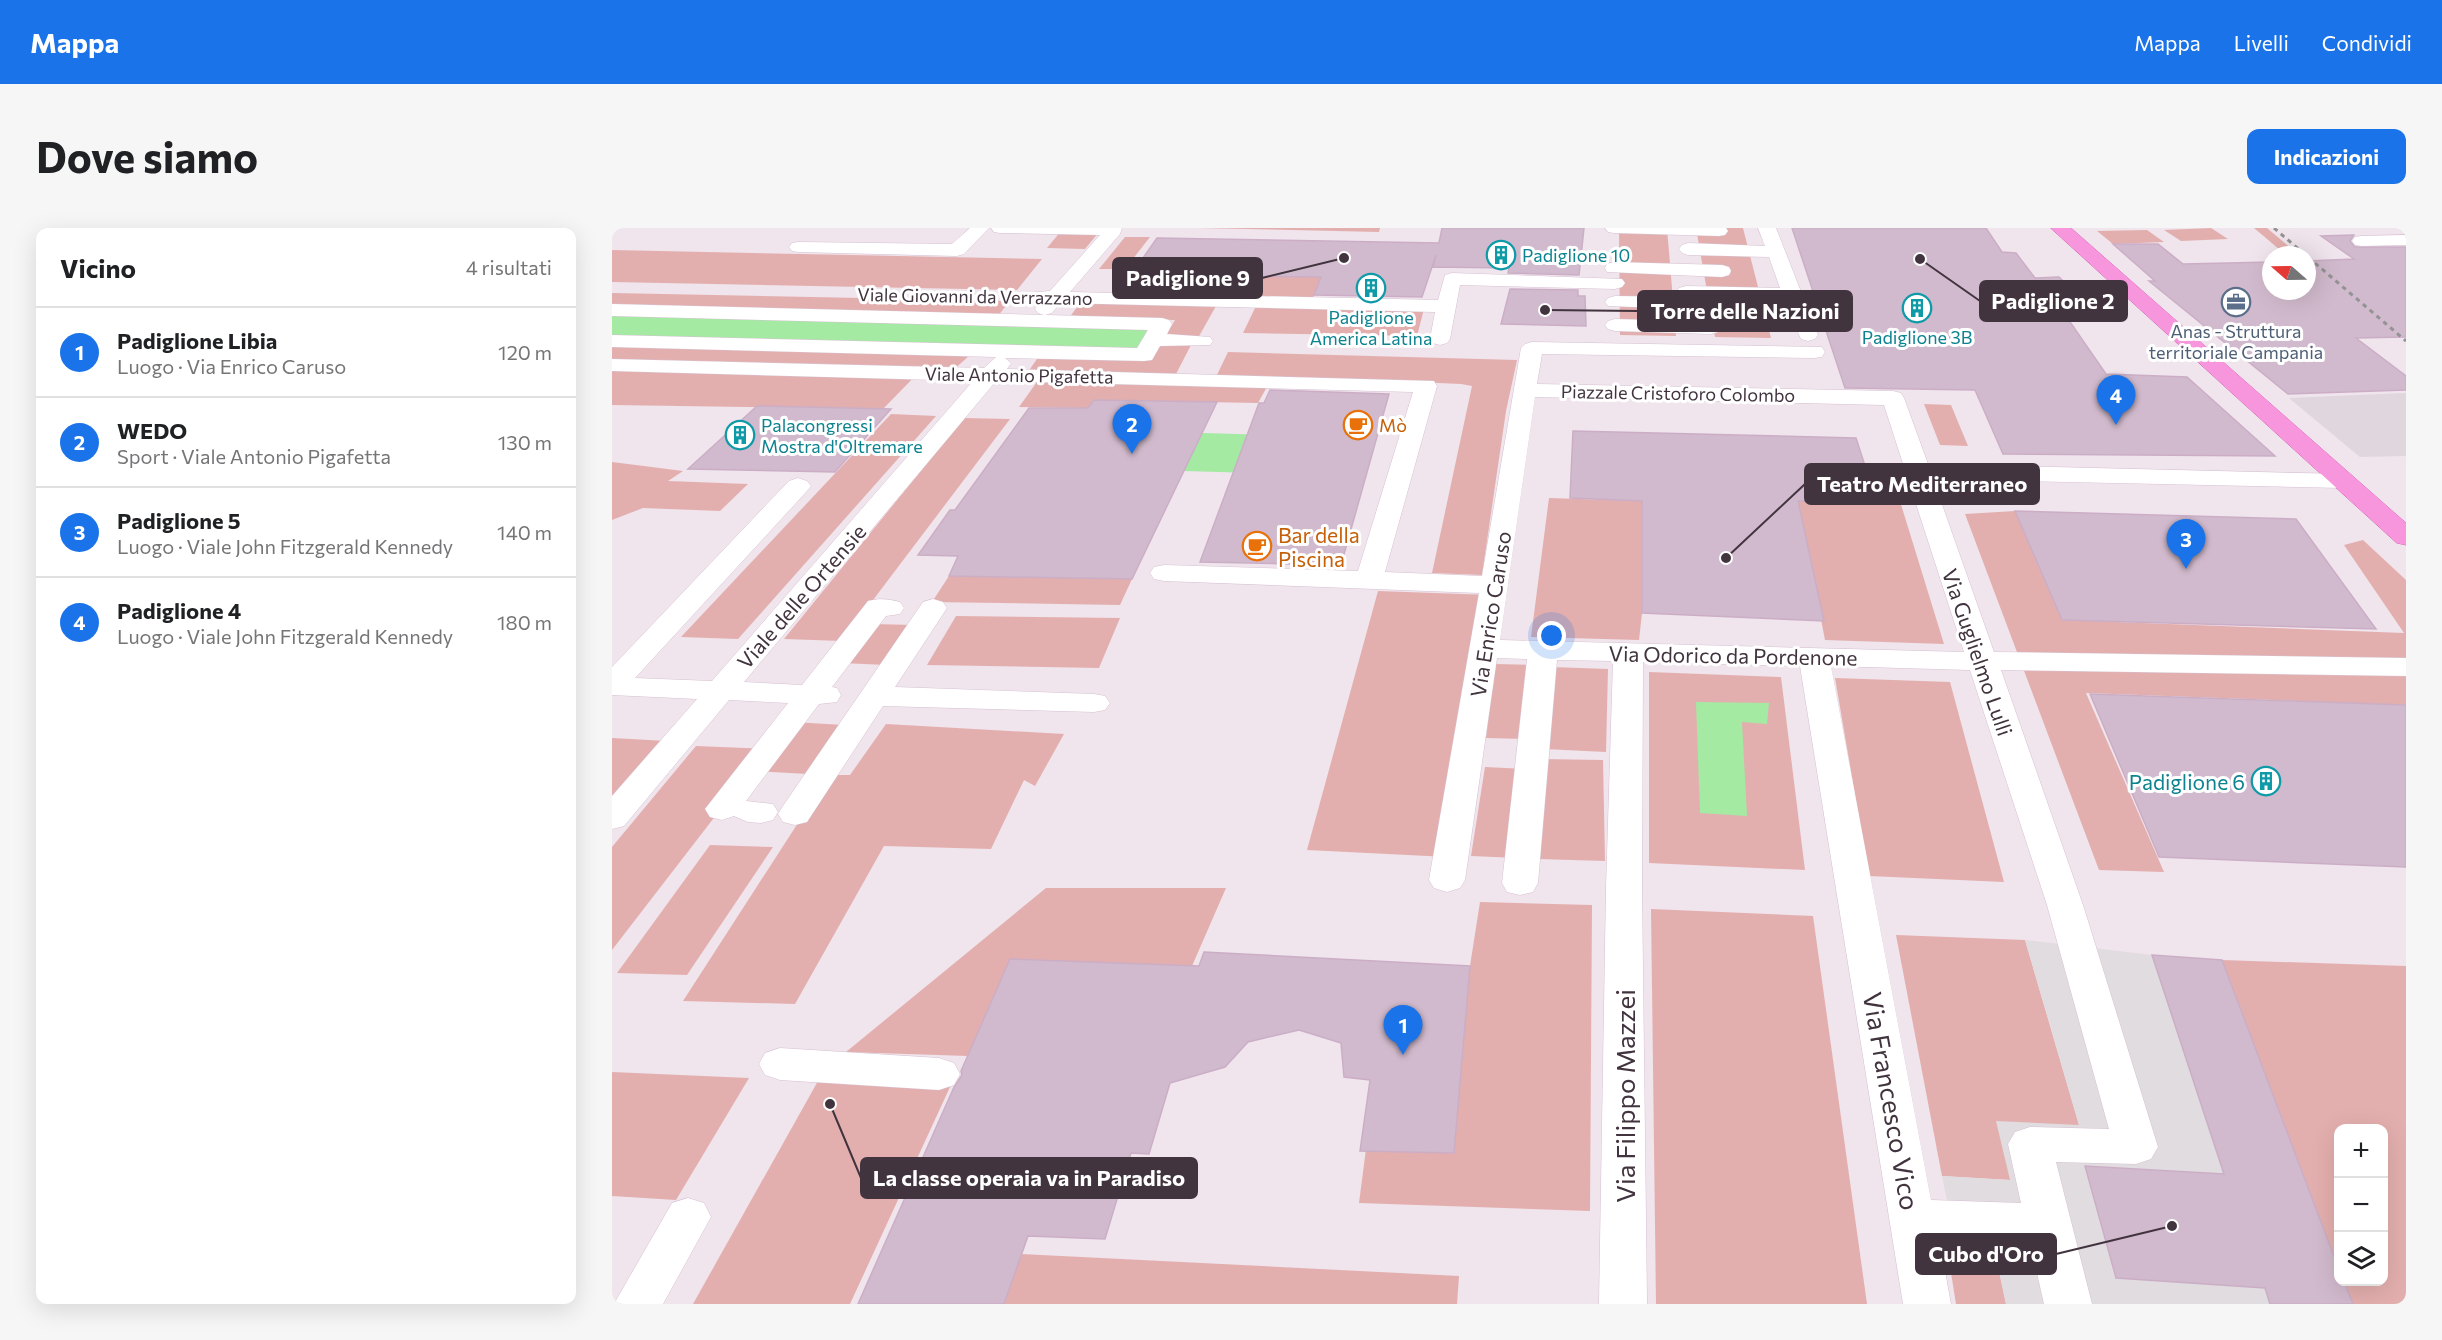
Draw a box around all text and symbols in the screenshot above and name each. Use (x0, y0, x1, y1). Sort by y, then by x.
text: Mappa (30, 25, 119, 59)
text: Mappa (2134, 30, 2201, 55)
text: Livelli (2234, 30, 2289, 55)
text: Condividi (2322, 30, 2412, 55)
button: Indicazioni (2247, 129, 2406, 184)
text: Dove siamo (36, 130, 258, 182)
building icon: Padiglione 10 (1485, 239, 1517, 271)
place label: Padiglione 10 (1522, 244, 1630, 266)
north arrow (2262, 246, 2316, 300)
text: Vicino (60, 252, 136, 283)
text: 4 risultati (466, 255, 552, 279)
callout: Padiglione 9 (1113, 258, 1262, 298)
text: Padiglione 9 (1126, 264, 1250, 291)
building icon: Padiglione America Latina (1355, 272, 1387, 304)
callout: Padiglione 2 (1980, 281, 2127, 321)
street label: Viale Giovanni da Verrazzano (857, 283, 1093, 309)
office icon: Anas - Struttura territoriale Campania (2220, 286, 2252, 318)
text: Padiglione 2 (1991, 287, 2115, 314)
callout: Torre delle Nazioni (1638, 291, 1852, 331)
building icon: Padiglione 3B (1901, 292, 1933, 324)
text: Torre delle Nazioni (1650, 297, 1840, 324)
place label: Padiglione America Latina (1310, 306, 1432, 349)
place label: Anas - Struttura territoriale Campania (2149, 320, 2323, 363)
place label: Padiglione 3B (1862, 326, 1972, 348)
text: Padiglione Libia (117, 327, 277, 354)
text: 1 (75, 340, 84, 364)
text: 120 m (498, 340, 552, 364)
text: Luogo · Via Enrico Caruso (117, 354, 346, 378)
street label: Viale Antonio Pigafetta (924, 362, 1114, 388)
pin: 4 (2096, 376, 2136, 425)
street label: Piazzale Cristoforo Colombo (1561, 380, 1795, 406)
pin: 2 (1112, 404, 1152, 454)
cafe icon: Mò (1342, 409, 1374, 441)
place label: Palacongressi Mostra d'Oltremare (761, 414, 923, 457)
place label: Mò (1379, 414, 1407, 436)
text: WEDO (117, 417, 187, 444)
building icon: Palacongressi Mostra d'Oltremare (724, 419, 756, 451)
text: 2 (74, 430, 85, 454)
text: 130 m (498, 430, 552, 454)
text: Sport · Viale Antonio Pigafetta (117, 444, 391, 468)
callout: Teatro Mediterraneo (1805, 464, 2039, 504)
text: Teatro Mediterraneo (1817, 470, 2027, 497)
text: Padiglione 5 (117, 507, 241, 534)
street label: Viale delle Ortensie (731, 519, 871, 673)
text: 3 (74, 520, 85, 544)
text: 140 m (497, 520, 552, 544)
pin: 3 (2166, 520, 2206, 569)
place label: Bar della Piscina (1278, 522, 1360, 571)
street label: Via Enrico Caruso (1465, 529, 1515, 699)
cafe icon: Bar della Piscina (1241, 530, 1273, 562)
text: Luogo · Viale John Fitzgerald Kennedy (117, 534, 453, 558)
street label: Via Guglielmo Lulli (1938, 565, 2018, 739)
text: Padiglione 4 (117, 597, 241, 624)
text: 4 (73, 610, 86, 634)
text: 180 m (497, 610, 552, 634)
your location (1537, 621, 1566, 650)
text: Luogo · Viale John Fitzgerald Kennedy (117, 624, 453, 648)
street label: Via Odorico da Pordenone (1608, 640, 1858, 670)
building icon: Padiglione 6 (2250, 765, 2282, 797)
place label: Padiglione 6 (2129, 769, 2245, 794)
street label: Via Filippo Mazzei (1609, 989, 1640, 1203)
street label: Via Francesco Vico (1858, 990, 1926, 1212)
pin: 1 (1384, 1006, 1422, 1055)
map controls (2334, 1124, 2388, 1286)
button: + (2334, 1124, 2388, 1178)
callout: La classe operaia va in Paradiso (861, 1158, 1197, 1198)
text: La classe operaia va in Paradiso (873, 1164, 1185, 1191)
button: − (2334, 1178, 2388, 1232)
button: layers (2334, 1232, 2388, 1286)
callout: Cubo d'Oro (1916, 1234, 2056, 1274)
text: Cubo d'Oro (1928, 1240, 2044, 1267)

